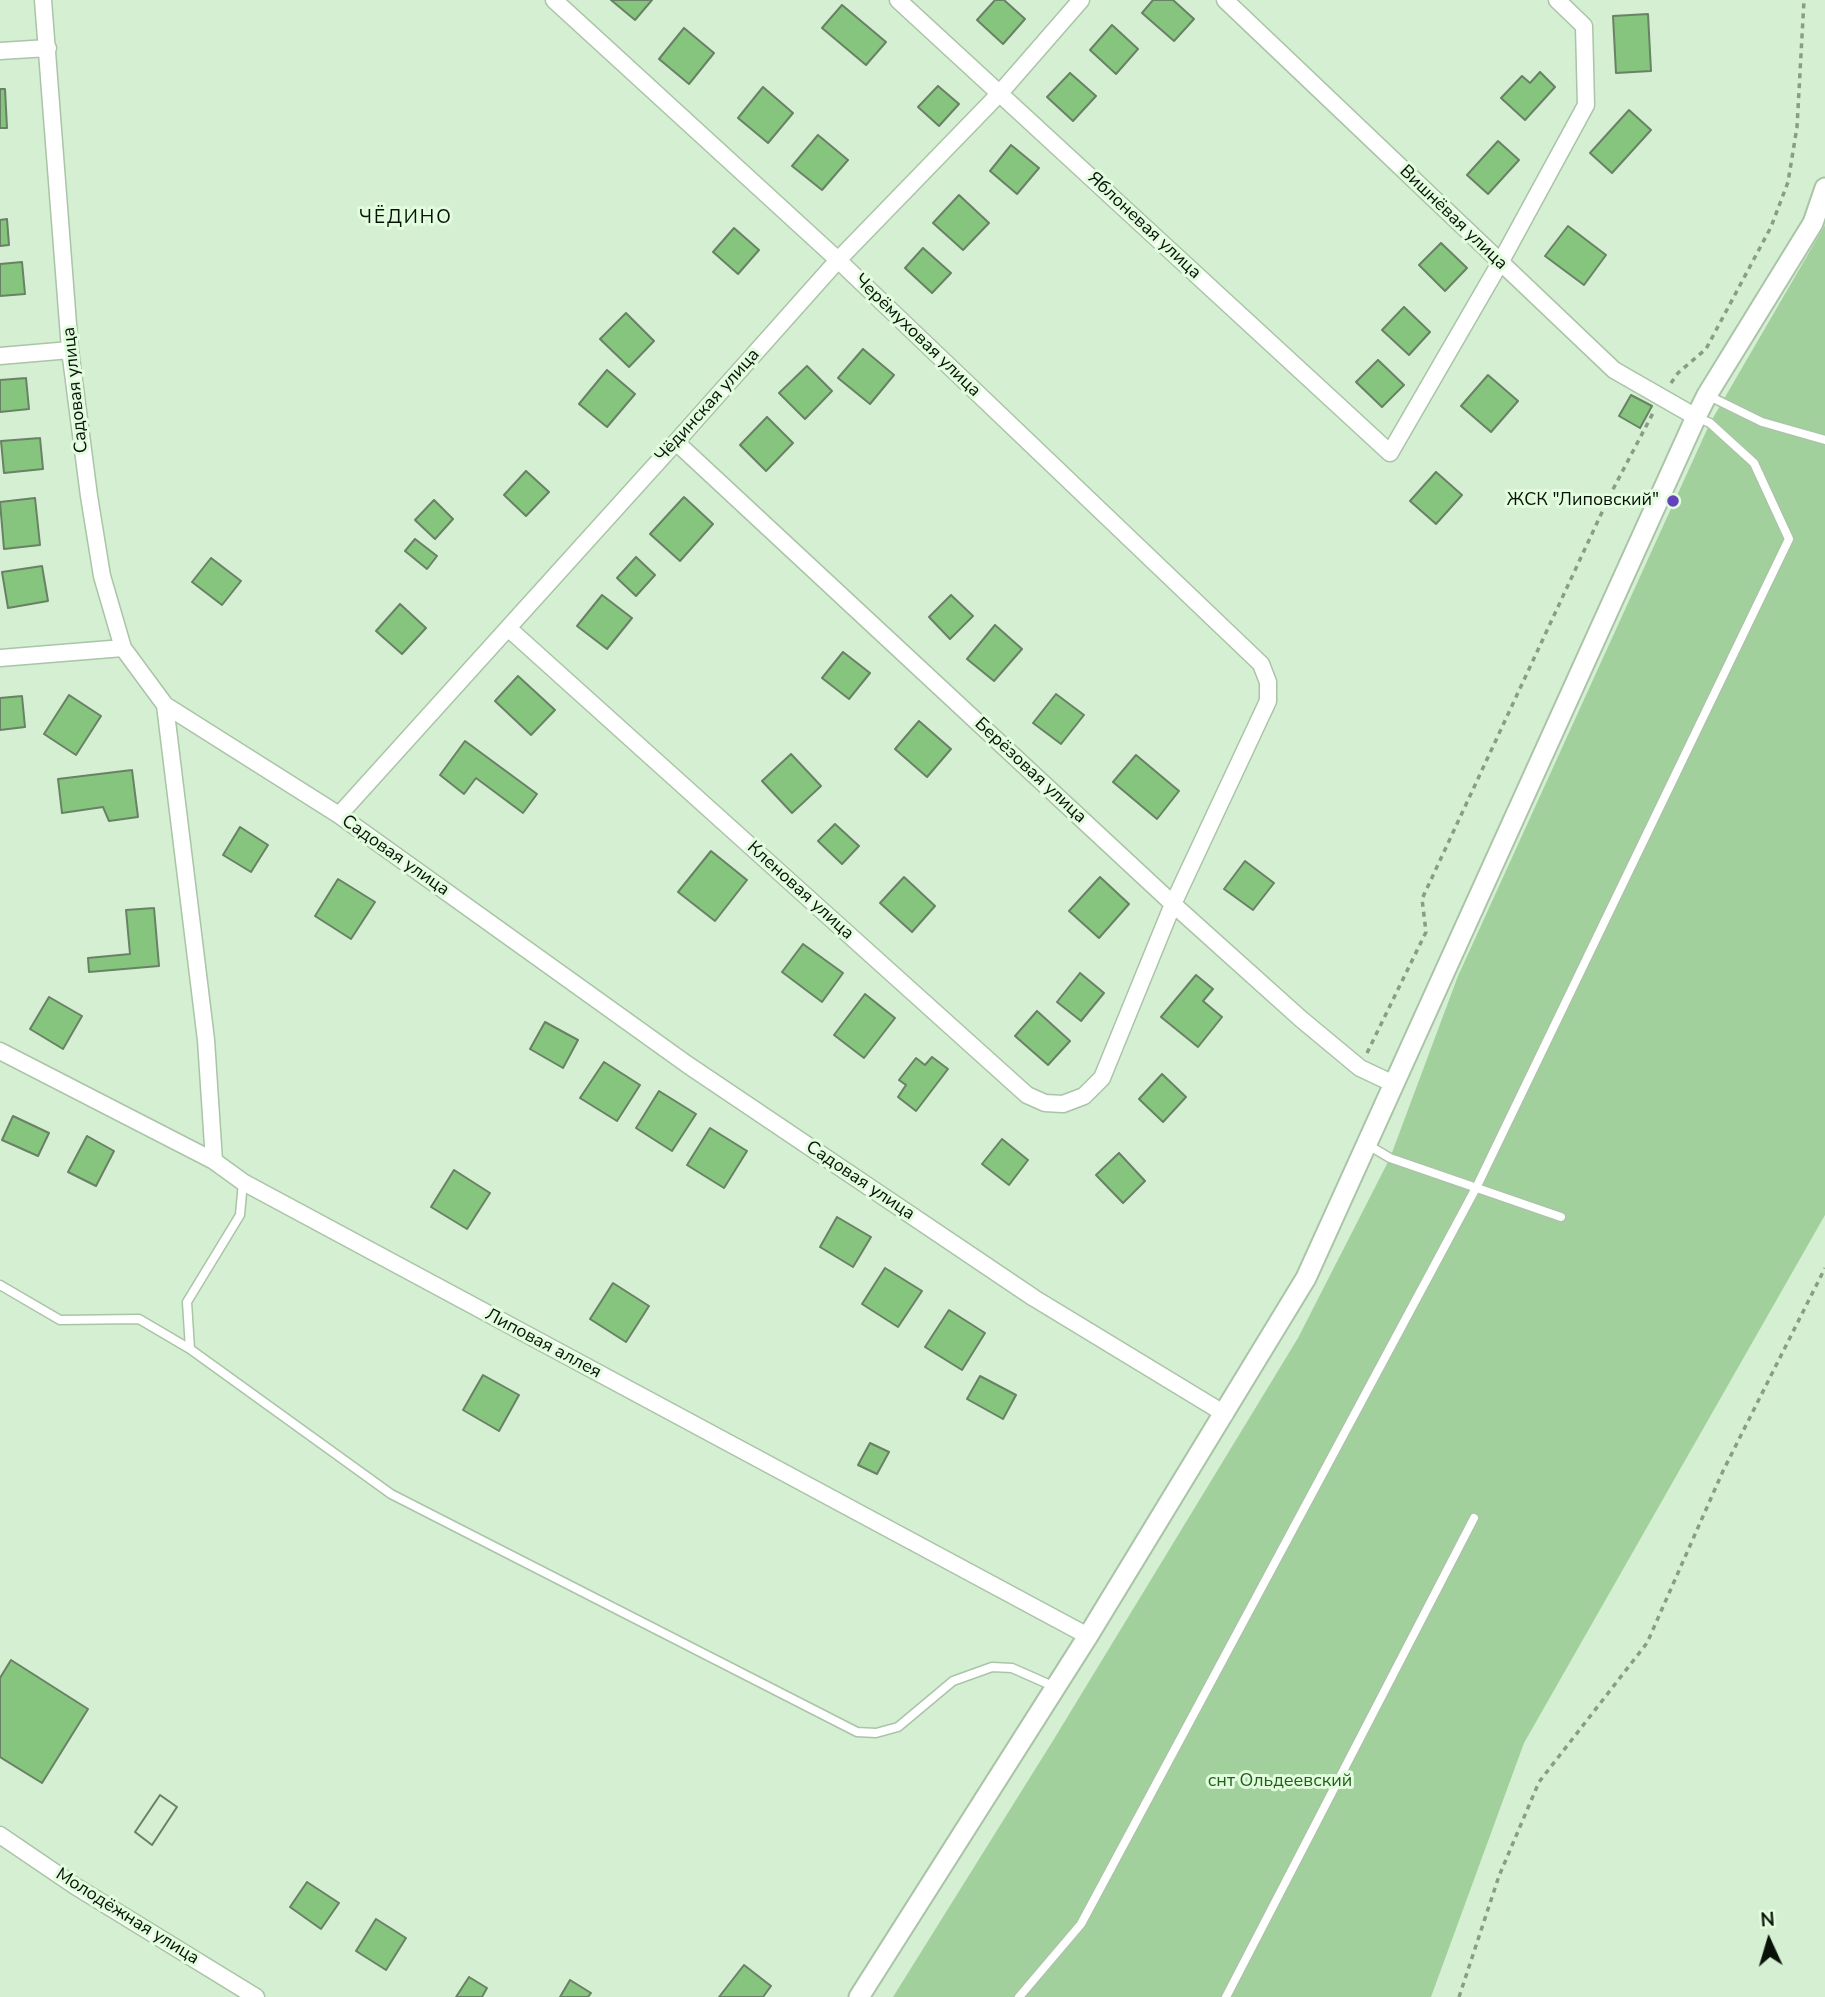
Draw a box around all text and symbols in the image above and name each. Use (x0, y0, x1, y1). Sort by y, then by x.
street label: Вишнёвая улица (1395, 161, 1511, 275)
street label: Яблоневая улица (1083, 168, 1205, 284)
district label: ЧЁДИНО (360, 207, 452, 229)
street label: Черёмуховая улица (849, 270, 985, 402)
street label: Садовая улица (59, 326, 93, 454)
street label: Чёдинская улица (651, 345, 765, 467)
place label: ЖСК "Липовский" (1507, 490, 1659, 512)
marker: ЖСК "Липовский" (1665, 493, 1681, 509)
street label: Берёзовая улица (970, 714, 1090, 828)
street label: Садовая улица (337, 811, 453, 901)
street label: Кленовая улица (742, 837, 858, 945)
street label: Садовая улица (802, 1137, 918, 1225)
street label: Липовая аллея (481, 1304, 605, 1384)
park label: снт Ольдеевский (1208, 1771, 1352, 1793)
street label: Молодёжная улица (51, 1864, 203, 1970)
north arrow (1734, 1906, 1804, 1976)
text: N (1760, 1907, 1776, 1934)

